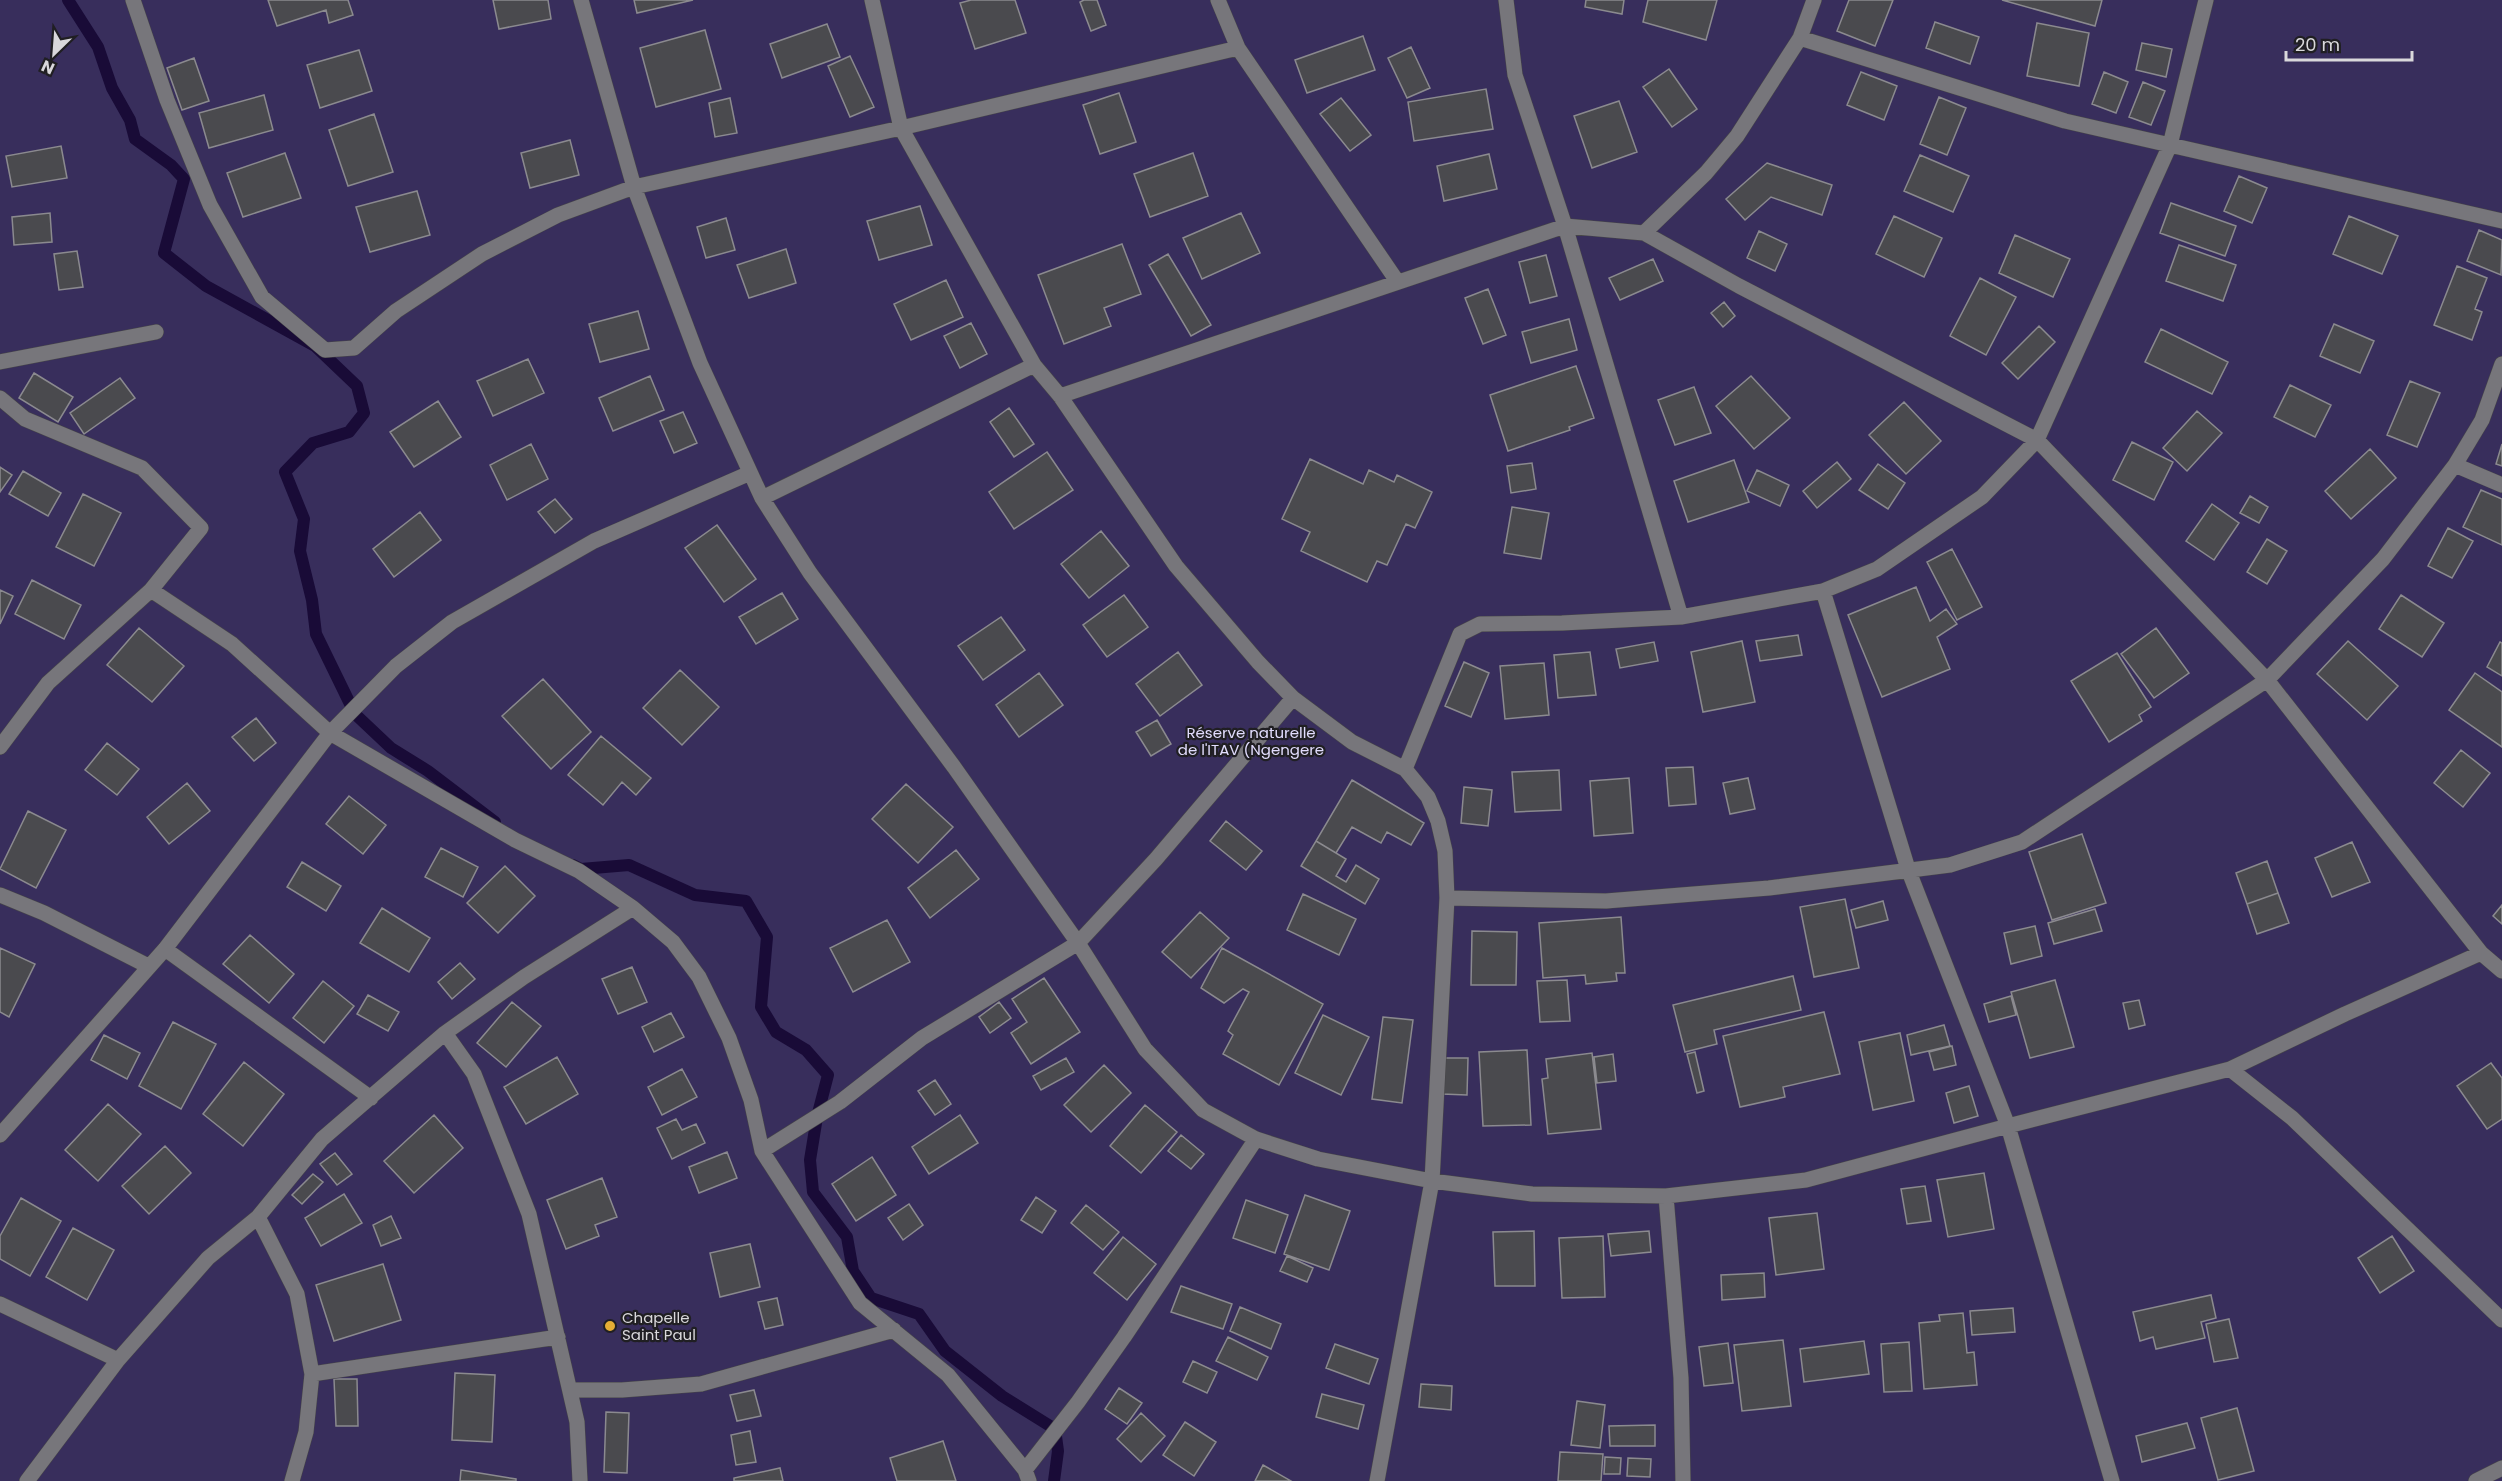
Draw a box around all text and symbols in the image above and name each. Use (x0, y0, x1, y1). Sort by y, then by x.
north arrow (24, 24, 84, 84)
scale bar (2286, 24, 2412, 62)
text: 20 m (2295, 32, 2340, 57)
text: N (38, 54, 58, 80)
park label: Réserve naturelle de l'ITAV (Ngengere (1178, 722, 1324, 760)
place label: Chapelle Saint Paul (622, 1307, 696, 1345)
marker: Chapelle Saint Paul (603, 1319, 617, 1333)

